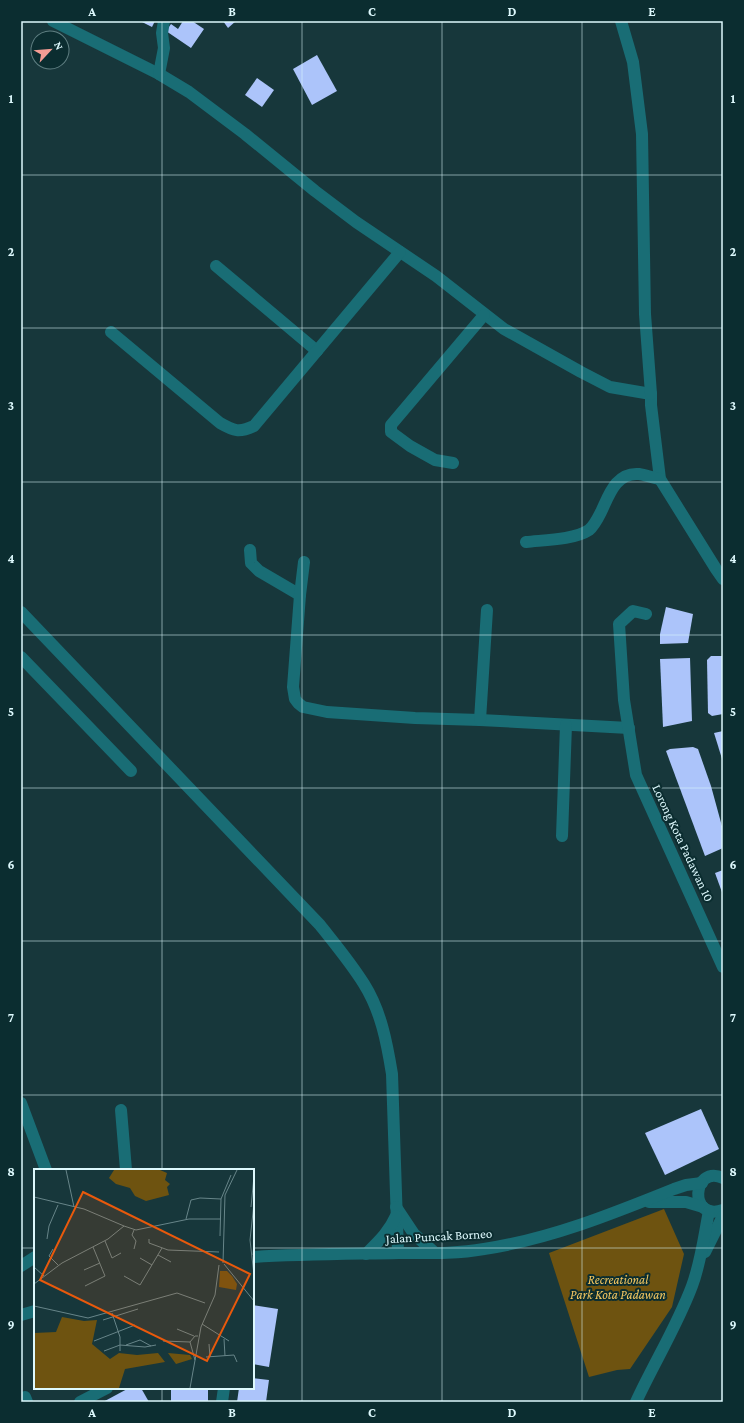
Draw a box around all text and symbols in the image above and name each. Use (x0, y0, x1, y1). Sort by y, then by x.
text: A (87, 4, 96, 19)
text: B (228, 4, 236, 19)
text: C (368, 4, 376, 19)
text: D (508, 4, 517, 19)
text: E (648, 4, 656, 19)
north arrow (30, 30, 70, 70)
text: N (52, 40, 66, 52)
text: 1 (9, 91, 14, 106)
text: 1 (731, 91, 736, 106)
text: 2 (8, 244, 15, 259)
text: 2 (730, 244, 737, 259)
text: 3 (8, 398, 14, 413)
text: 3 (730, 398, 736, 413)
text: 4 (7, 551, 15, 566)
text: 4 (729, 551, 737, 566)
text: 5 (8, 704, 14, 719)
text: 5 (730, 704, 736, 719)
street label: Lorong Kota Padawan 10 (649, 782, 717, 904)
text: 6 (7, 857, 15, 872)
text: 6 (729, 857, 737, 872)
text: 7 (8, 1010, 14, 1025)
text: 7 (730, 1010, 736, 1025)
text: 8 (7, 1164, 15, 1179)
text: 8 (729, 1164, 737, 1179)
inset map (34, 1169, 254, 1389)
street label: Jalan Puncak Borneo (384, 1226, 493, 1246)
park label: Recreational Park Kota Padawan (570, 1272, 666, 1302)
text: 9 (7, 1317, 15, 1332)
text: 9 (729, 1317, 737, 1332)
text: A (87, 1405, 96, 1420)
text: B (228, 1405, 236, 1420)
text: C (368, 1405, 376, 1420)
text: D (508, 1405, 517, 1420)
text: E (648, 1405, 656, 1420)

